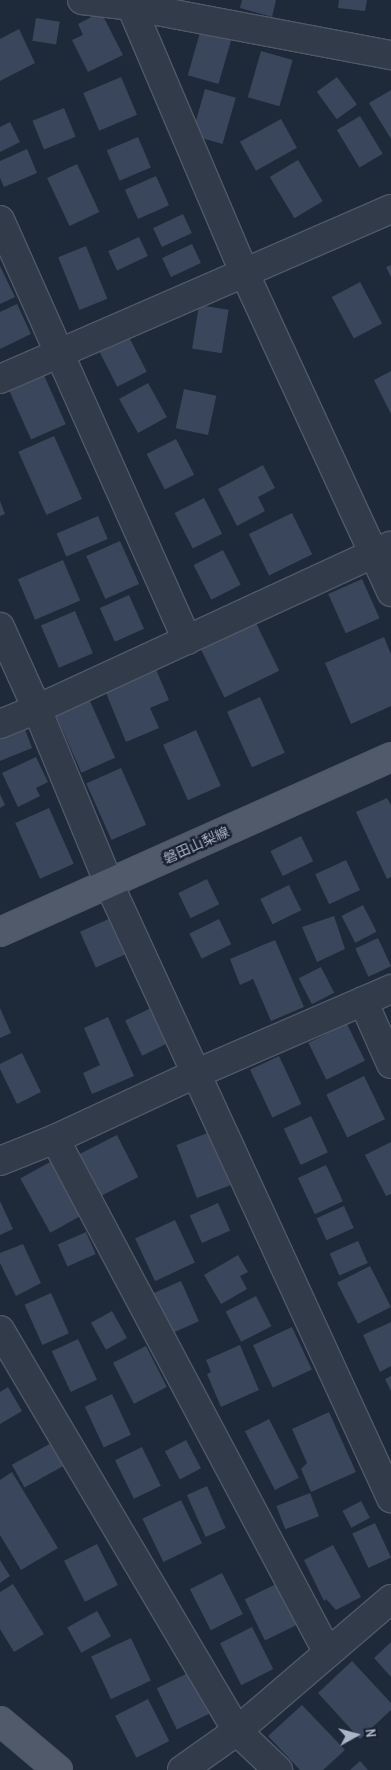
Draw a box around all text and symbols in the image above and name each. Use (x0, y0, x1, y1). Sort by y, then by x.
street label: 磐田山梨線 (161, 823, 231, 867)
north arrow (331, 1710, 381, 1760)
text: N (361, 1728, 380, 1738)

